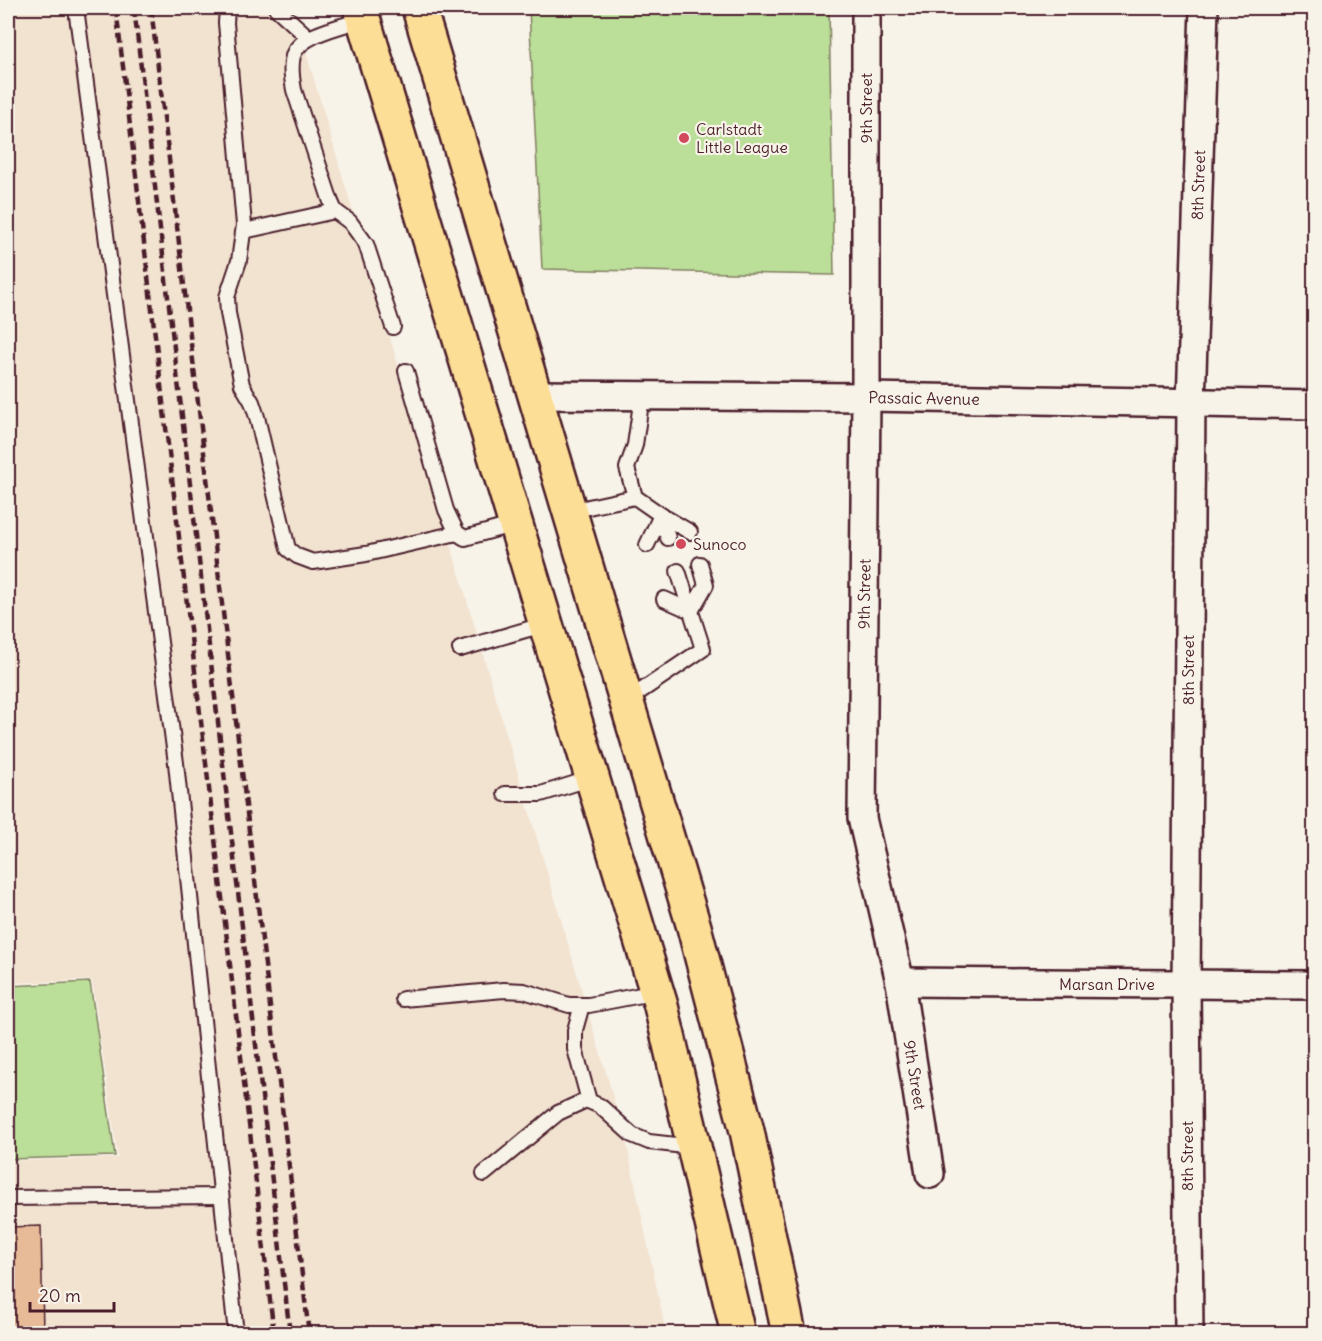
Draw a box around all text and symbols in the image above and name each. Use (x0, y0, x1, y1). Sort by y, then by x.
street label: 9th Street (856, 72, 876, 143)
place label: Carlstadt Little League (696, 119, 788, 157)
marker: Carlstadt Little League (677, 131, 691, 145)
street label: 8th Street (1187, 149, 1209, 221)
street label: Passaic Avenue (868, 387, 980, 409)
place label: Sunoco (693, 534, 747, 554)
marker: Sunoco (674, 537, 688, 551)
street label: 9th Street (853, 558, 875, 629)
street label: 8th Street (1178, 634, 1198, 705)
street label: Marsan Drive (1059, 974, 1155, 994)
street label: 9th Street (900, 1039, 930, 1112)
street label: 8th Street (1177, 1120, 1197, 1191)
scale bar (30, 1275, 114, 1313)
text: 20 m (39, 1284, 81, 1307)

